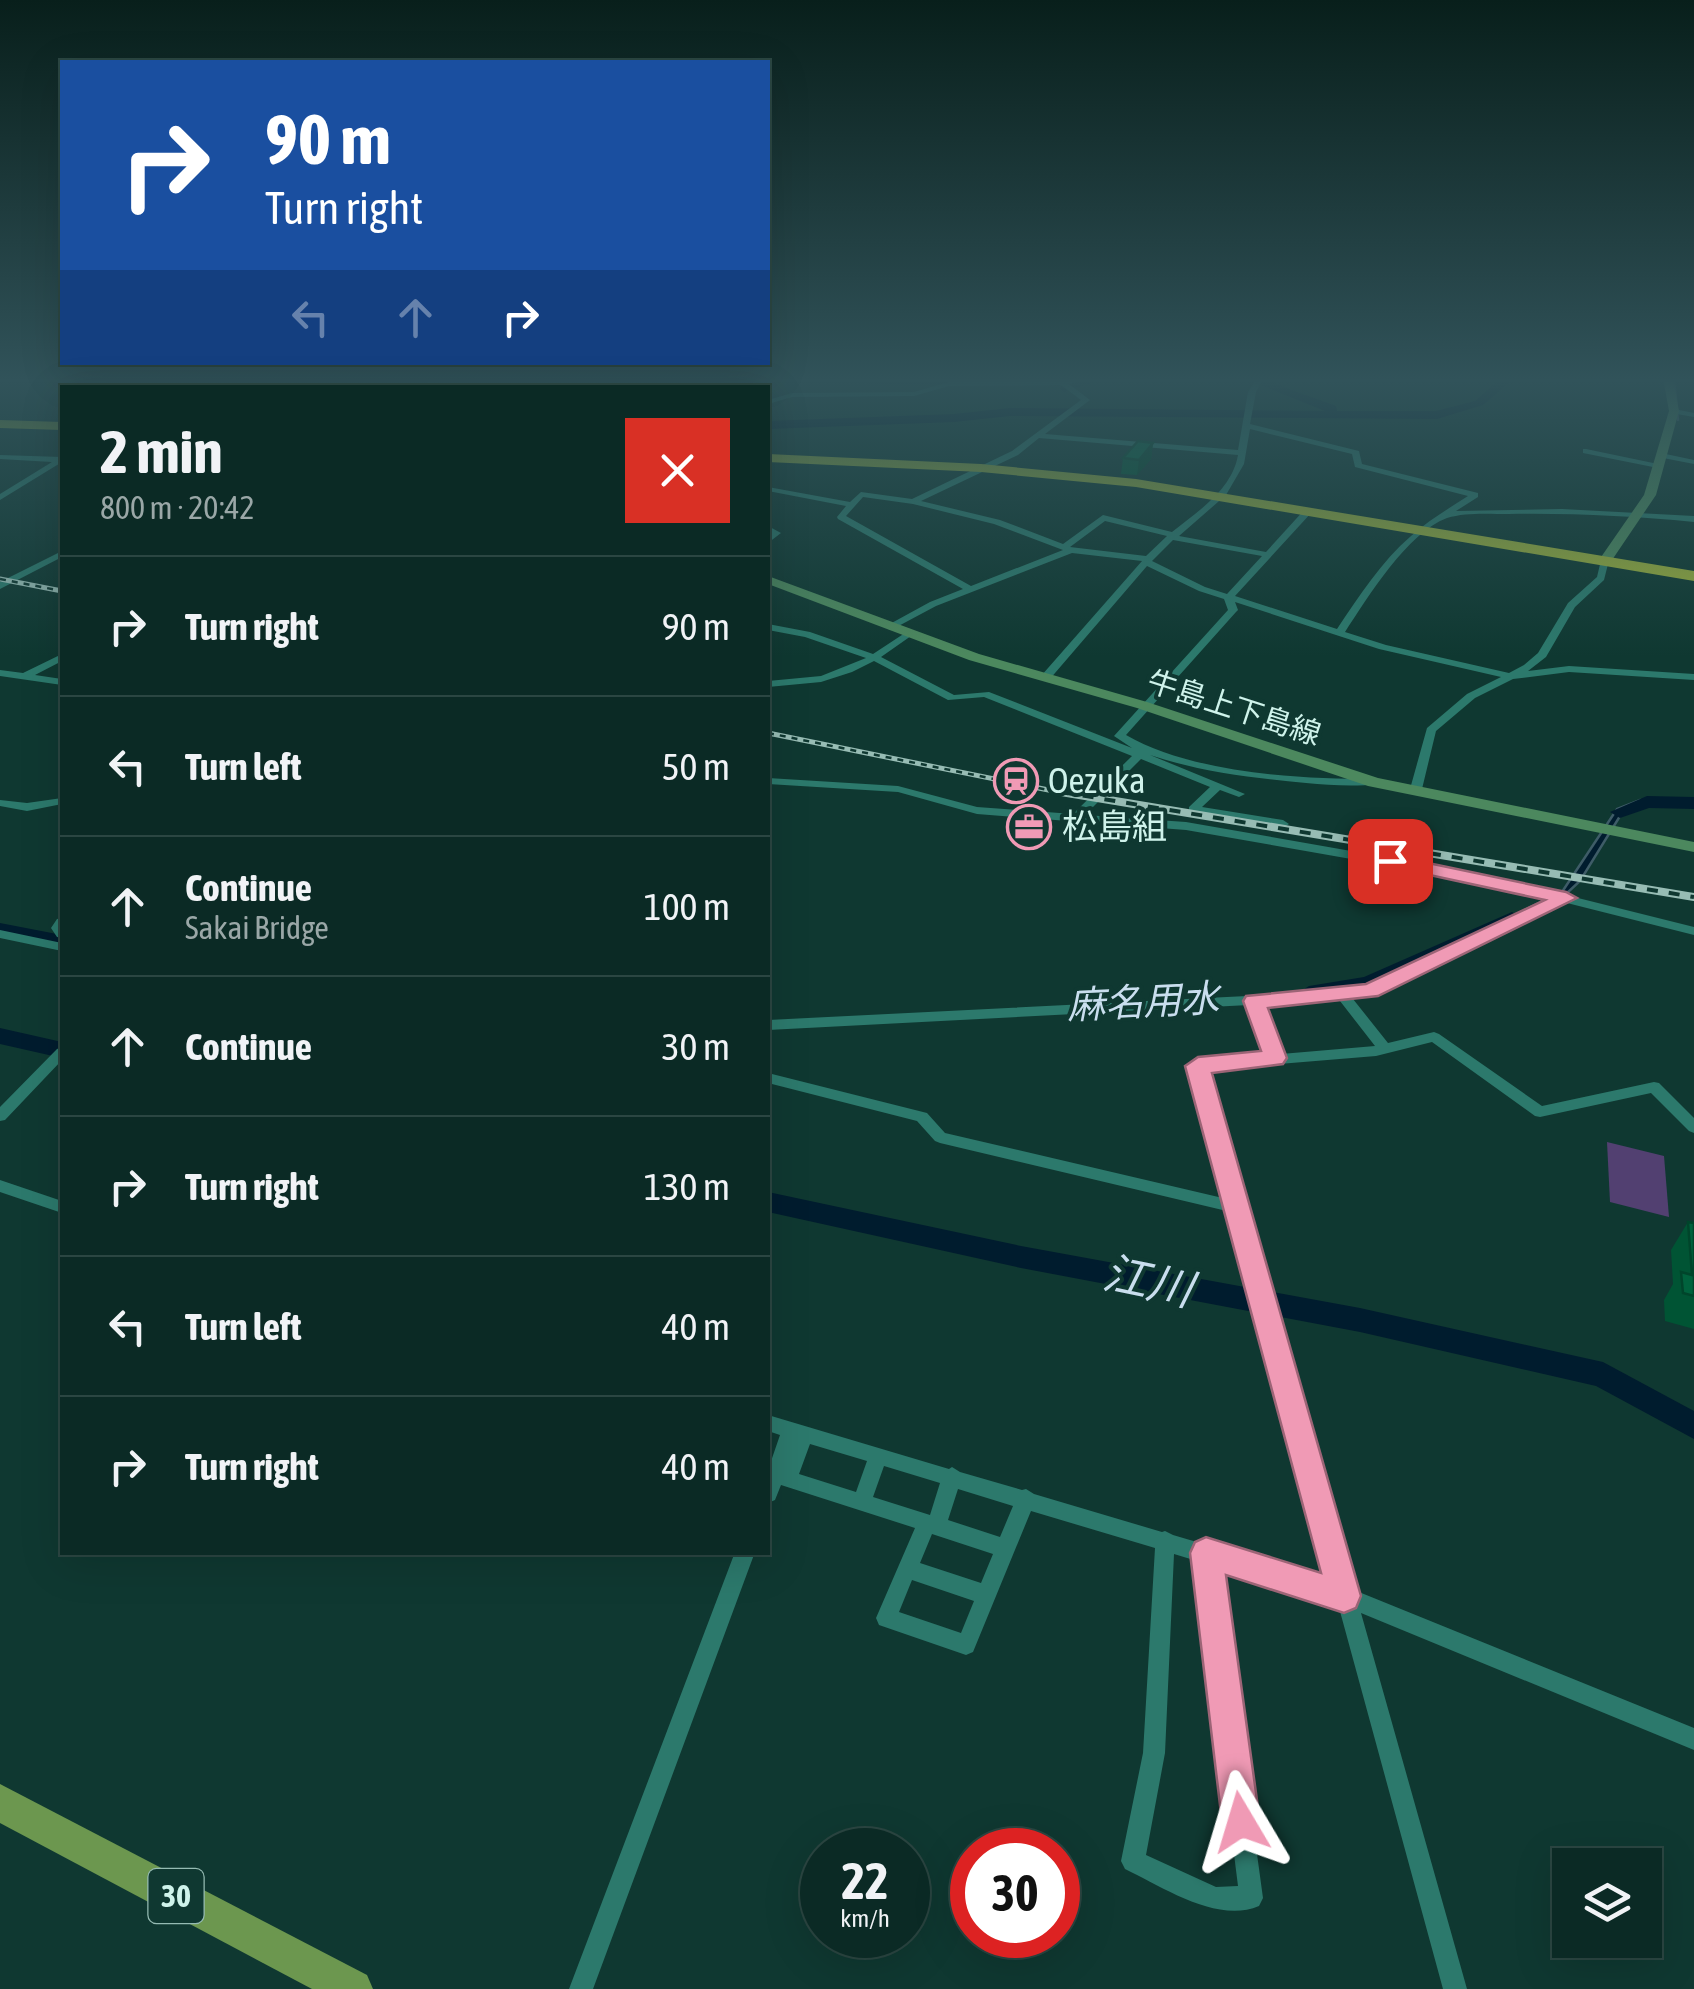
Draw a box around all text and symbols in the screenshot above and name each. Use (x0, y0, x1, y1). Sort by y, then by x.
text: 90 m (265, 99, 391, 179)
icon: right (100, 100, 230, 230)
text: Turn right (265, 182, 423, 234)
icon: left (283, 290, 338, 345)
icon: ahead (388, 290, 443, 345)
icon: right (493, 290, 548, 345)
text: 2 min (100, 417, 223, 486)
button: close (625, 418, 730, 523)
text: 800 m · 20:42 (100, 489, 255, 526)
icon: right (100, 599, 155, 654)
text: Turn right (185, 605, 319, 648)
text: 90 m (662, 605, 730, 648)
street label: 牛島上下島線 (1143, 663, 1325, 751)
icon: left (100, 739, 155, 794)
text: Turn left (185, 745, 301, 788)
text: 50 m (662, 745, 730, 788)
station icon: Oezuka (993, 758, 1039, 804)
place label: Oezuka (1048, 760, 1146, 800)
office icon: 松島組 (1006, 804, 1052, 850)
place label: 松島組 (1062, 806, 1167, 846)
pin (1348, 819, 1433, 904)
icon: arrive (1363, 834, 1418, 889)
text: Continue (185, 866, 312, 909)
icon: ahead (100, 879, 155, 934)
text: 100 m (644, 885, 730, 928)
text: Sakai Bridge (185, 909, 329, 946)
water label: 麻名用水 (1066, 976, 1224, 1027)
icon: ahead (100, 1019, 155, 1074)
text: Continue (185, 1025, 312, 1068)
text: 30 m (662, 1025, 730, 1068)
icon: right (100, 1159, 155, 1214)
text: Turn right (185, 1165, 319, 1208)
text: 130 m (644, 1165, 730, 1208)
water label: 江川 (1099, 1246, 1201, 1317)
icon: left (100, 1299, 155, 1354)
text: Turn left (185, 1305, 301, 1348)
text: 40 m (662, 1305, 730, 1348)
icon: right (100, 1439, 155, 1494)
text: Turn right (185, 1445, 319, 1488)
text: 40 m (662, 1445, 730, 1488)
position arrow (1189, 1770, 1293, 1874)
speed limit sign: 30 (950, 1828, 1080, 1958)
map controls (1552, 1848, 1662, 1958)
button: layers (1552, 1848, 1662, 1958)
text: 22 (841, 1852, 888, 1910)
road number: 30 (148, 1869, 204, 1923)
text: km/h (840, 1904, 890, 1932)

